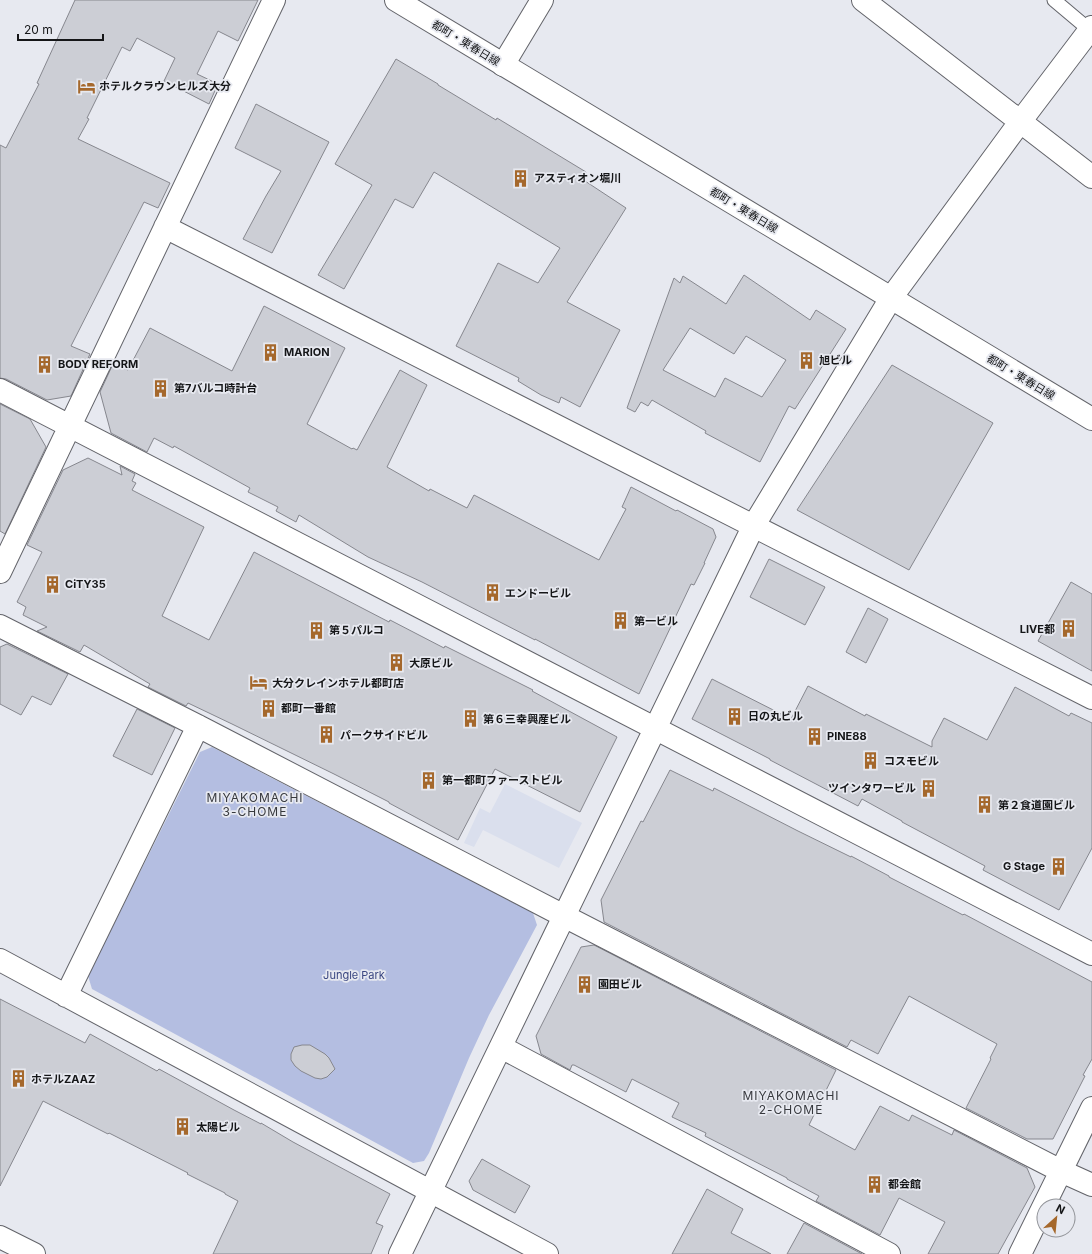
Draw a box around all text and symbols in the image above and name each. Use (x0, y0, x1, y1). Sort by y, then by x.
scale bar (18, 16, 103, 42)
street label: 都町・東春日線 (429, 17, 503, 69)
text: 20 m (24, 22, 53, 37)
hotel icon: ホテルクラウンヒルズ大分 (76, 76, 96, 96)
place label: ホテルクラウンヒルズ大分 (99, 79, 231, 93)
building icon: アスティオン堀川 (511, 168, 531, 188)
place label: アスティオン堀川 (534, 171, 621, 185)
street label: 都町・東春日線 (707, 184, 781, 236)
building icon: MARION (261, 342, 281, 362)
place label: MARION (284, 345, 330, 359)
building icon: 旭ビル (796, 350, 816, 370)
street label: 都町・東春日線 (984, 351, 1058, 403)
place label: 旭ビル (819, 353, 852, 367)
building icon: BODY REFORM (35, 354, 55, 374)
place label: BODY REFORM (58, 357, 138, 371)
building icon: 第7バルコ時計台 (151, 378, 171, 398)
place label: 第7バルコ時計台 (174, 381, 257, 395)
building icon: CiTY35 (42, 574, 62, 594)
place label: CiTY35 (65, 577, 106, 591)
building icon: エンドービル (482, 583, 502, 603)
place label: エンドービル (505, 586, 571, 600)
building icon: 第一ビル (611, 611, 631, 631)
place label: 第一ビル (634, 614, 678, 628)
building icon: LIVE都 (1058, 619, 1078, 639)
building icon: 第５パルコ (306, 620, 326, 640)
place label: LIVE都 (1020, 622, 1055, 636)
place label: 第５パルコ (329, 623, 384, 637)
building icon: 大原ビル (386, 653, 406, 673)
place label: 大原ビル (409, 656, 453, 670)
hotel icon: 大分クレインホテル都町店 (249, 673, 269, 693)
place label: 大分クレインホテル都町店 (272, 676, 404, 690)
building icon: 都町一番館 (258, 698, 278, 718)
place label: 都町一番館 (281, 701, 336, 715)
building icon: 日の丸ビル (725, 706, 745, 726)
building icon: 第６三幸興産ビル (460, 709, 480, 729)
place label: 日の丸ビル (748, 709, 803, 723)
place label: 第６三幸興産ビル (483, 712, 571, 726)
building icon: パークサイドビル (317, 725, 337, 745)
building icon: PINE88 (804, 726, 824, 746)
place label: パークサイドビル (340, 728, 428, 742)
place label: PINE88 (827, 729, 867, 743)
building icon: コスモビル (861, 751, 881, 771)
place label: コスモビル (884, 754, 939, 768)
building icon: 第一都町ファーストビル (419, 770, 439, 790)
place label: 第一都町ファーストビル (442, 773, 562, 787)
building icon: ツインタワービル (919, 778, 939, 798)
place label: ツインタワービル (828, 781, 916, 795)
district label: MIYAKOMACHI 3-CHOME (206, 790, 304, 819)
building icon: 第２食道園ビル (975, 795, 995, 815)
place label: 第２食道園ビル (998, 798, 1075, 812)
building icon: G Stage (1048, 856, 1068, 876)
place label: G Stage (1003, 859, 1045, 873)
park label: Jungle Park (323, 968, 385, 982)
building icon: 園田ビル (575, 974, 595, 994)
place label: 園田ビル (598, 977, 642, 991)
building icon: ホテルZAAZ (8, 1069, 28, 1089)
place label: ホテルZAAZ (31, 1072, 95, 1086)
district label: MIYAKOMACHI 2-CHOME (742, 1088, 840, 1117)
building icon: 太陽ビル (173, 1117, 193, 1137)
place label: 太陽ビル (196, 1120, 240, 1134)
building icon: 都会館 (865, 1174, 885, 1194)
place label: 都会館 (888, 1177, 921, 1191)
north arrow (1036, 1198, 1076, 1238)
text: N (1054, 1201, 1067, 1217)

